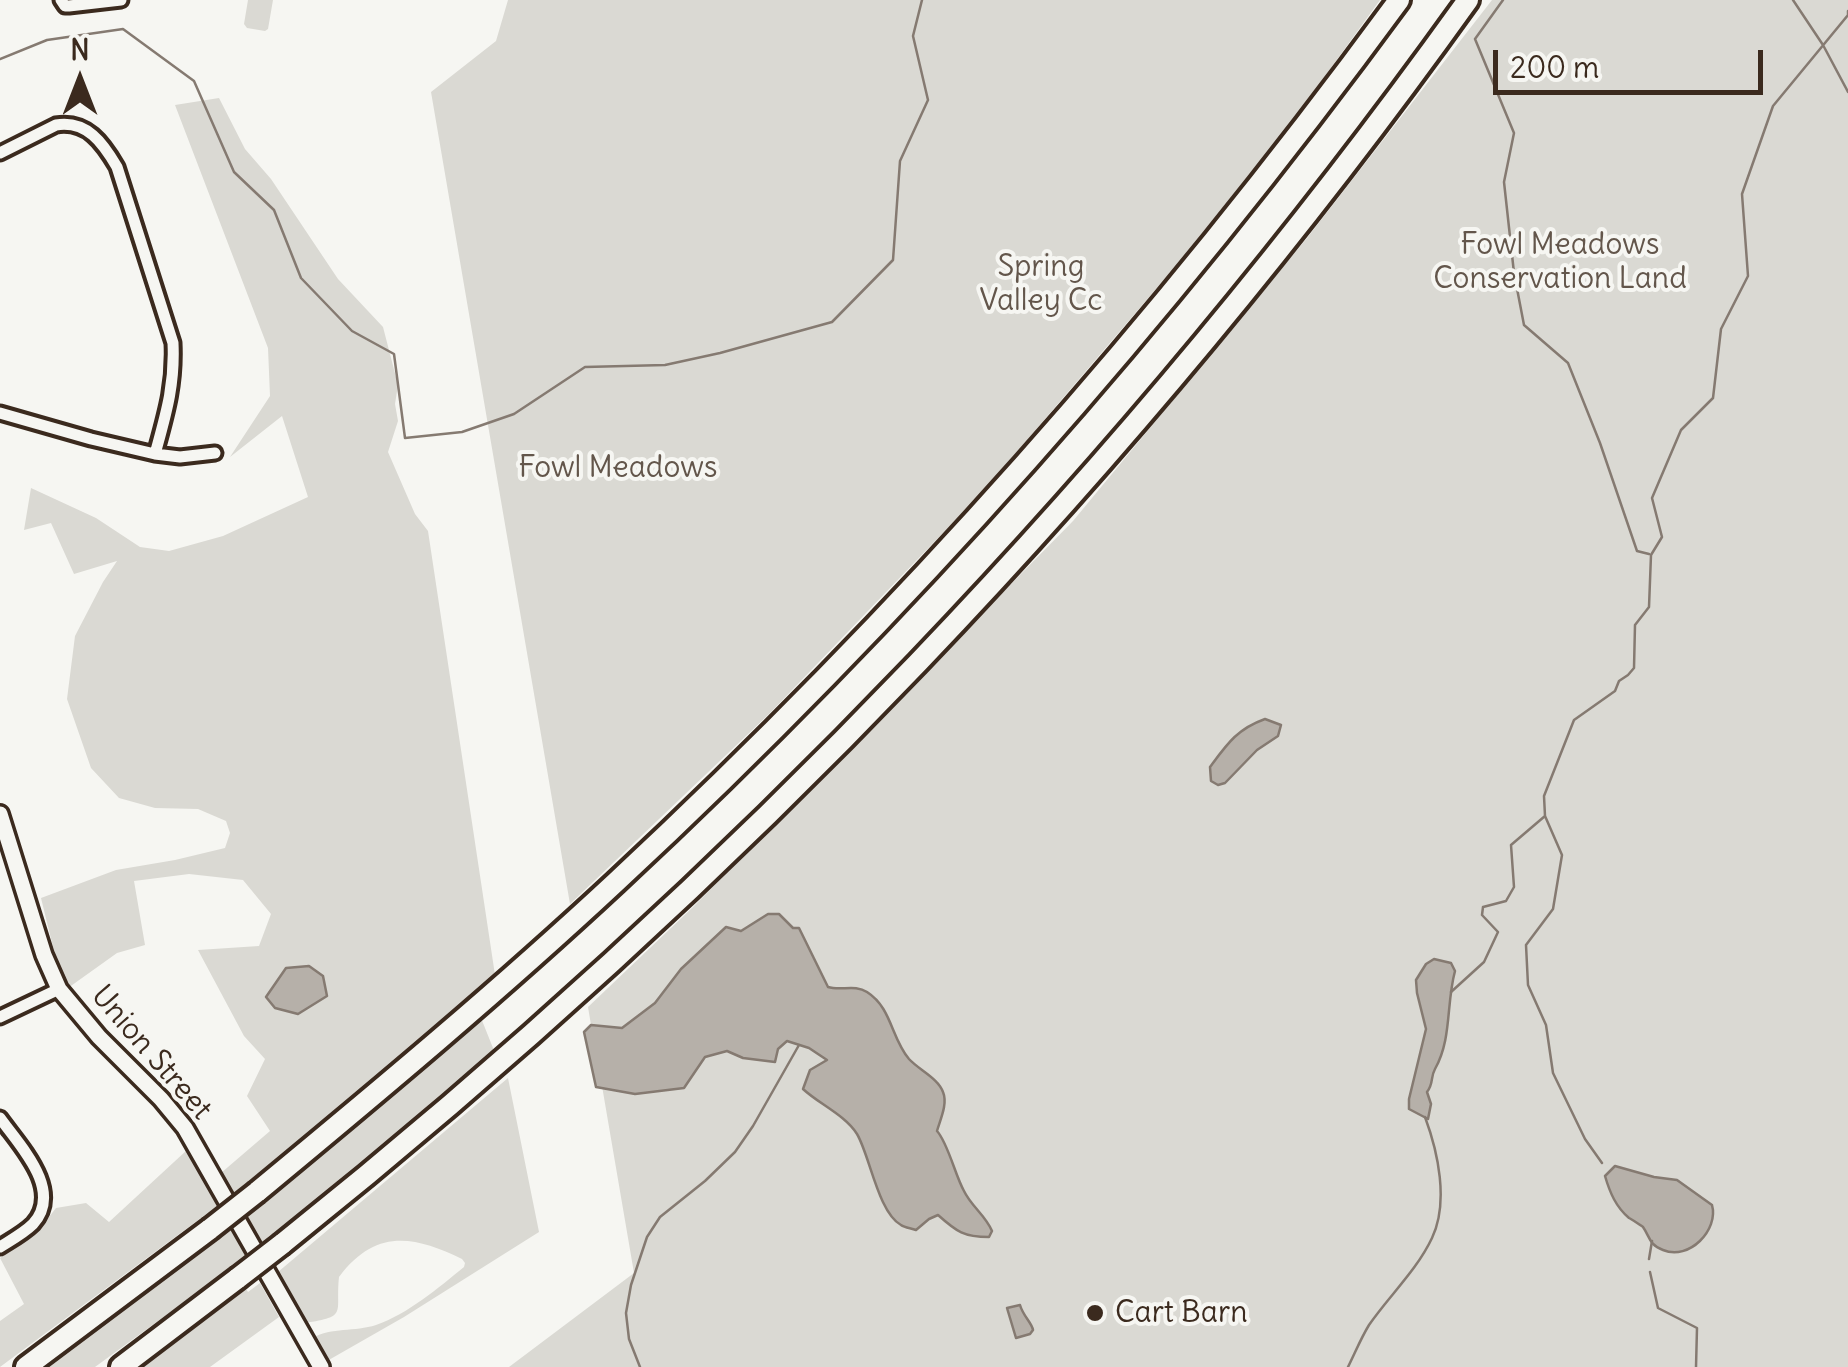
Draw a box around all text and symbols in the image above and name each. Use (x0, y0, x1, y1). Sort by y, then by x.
north arrow (30, 30, 130, 130)
scale bar (1498, 30, 1768, 92)
text: N (70, 32, 90, 68)
text: 200 m (1510, 48, 1599, 86)
park label: Fowl Meadows Conservation Land (1433, 227, 1687, 298)
park label: Spring Valley Cc (979, 249, 1103, 320)
park label: Fowl Meadows (519, 450, 717, 486)
street label: Union Street (83, 979, 219, 1127)
place label: Cart Barn (1115, 1295, 1248, 1331)
marker: Cart Barn (1084, 1302, 1106, 1324)

